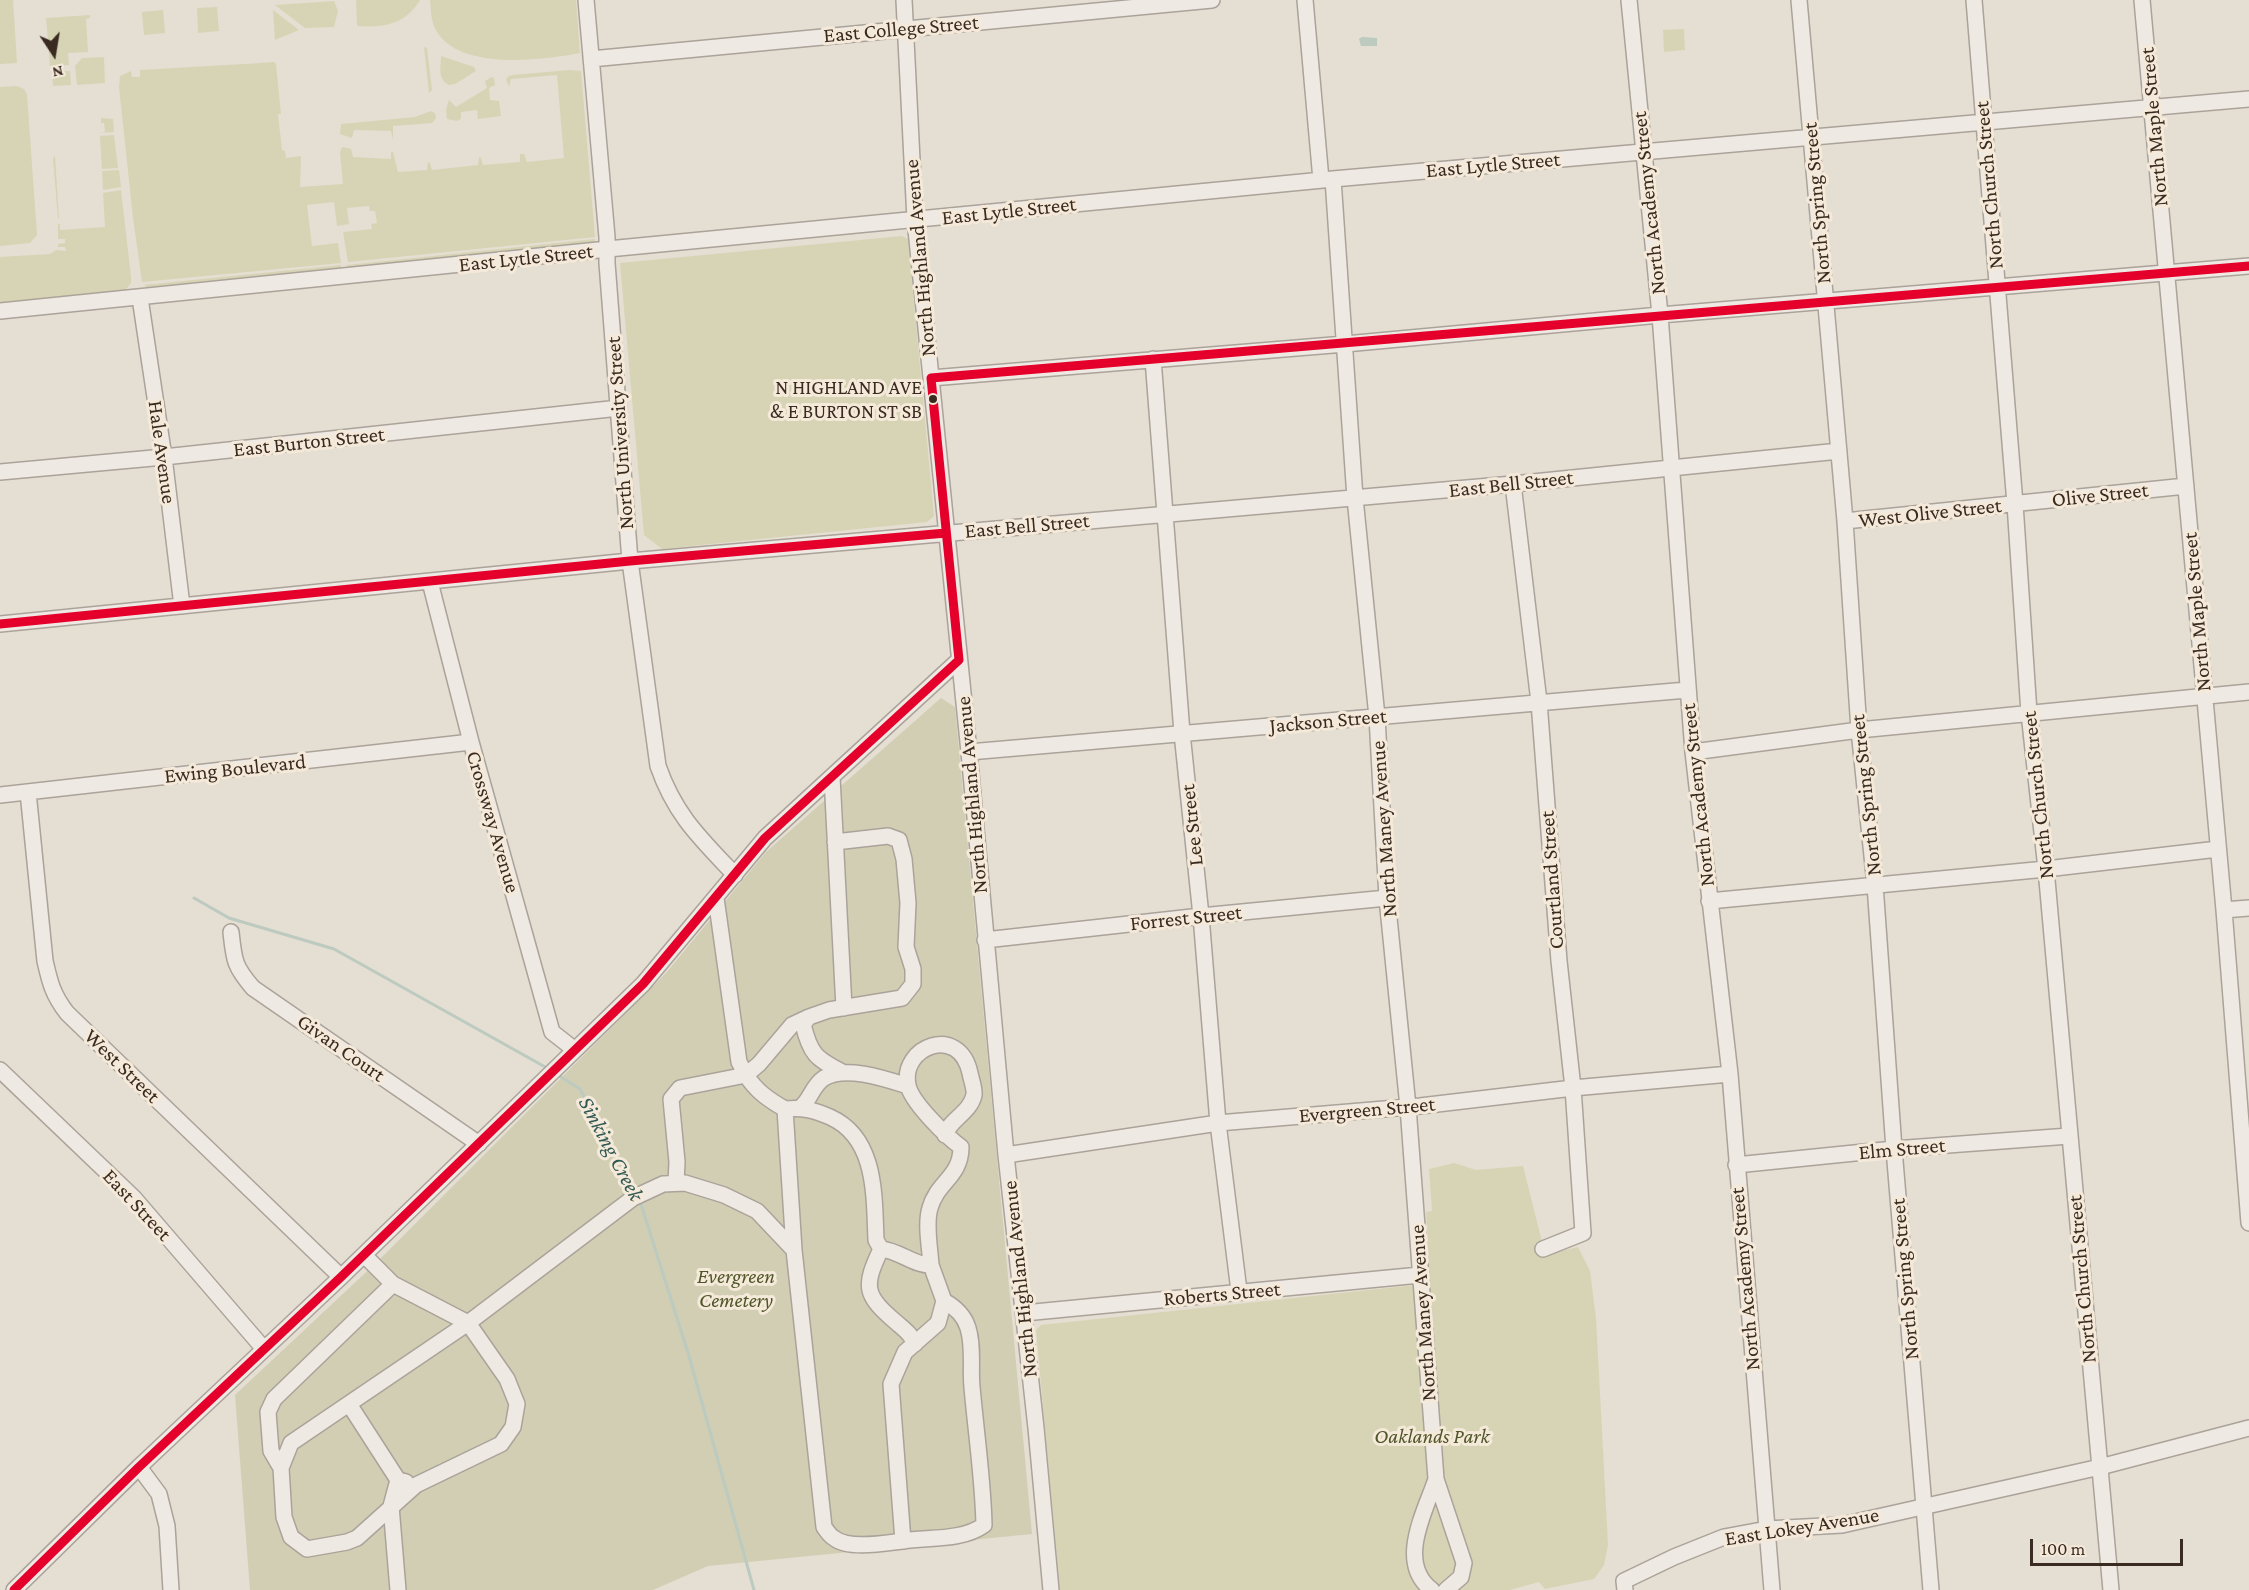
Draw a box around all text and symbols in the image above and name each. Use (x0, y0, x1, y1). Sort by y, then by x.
street label: East College Street (822, 10, 980, 48)
north arrow (24, 24, 84, 84)
street label: North Maple Street (2134, 46, 2174, 208)
text: N (51, 63, 65, 82)
street label: North Church Street (1969, 100, 2009, 270)
street label: North Academy Street (1627, 110, 1671, 296)
street label: North Spring Street (1797, 121, 1837, 285)
street label: East Lytle Street (1425, 147, 1561, 183)
street label: North Highland Avenue (899, 158, 941, 358)
street label: East Lytle Street (941, 191, 1077, 231)
street label: East Lytle Street (458, 238, 594, 278)
street label: North University Street (601, 336, 639, 530)
place label: N HIGHLAND AVE & E BURTON ST SB (770, 376, 922, 423)
marker: N HIGHLAND AVE & E BURTON ST SB (927, 393, 939, 405)
street label: Hale Avenue (142, 399, 182, 505)
street label: East Burton Street (232, 422, 386, 462)
street label: East Bell Street (1447, 465, 1575, 503)
street label: Olive Street (2050, 477, 2150, 513)
street label: West Olive Street (1857, 493, 2003, 533)
street label: East Bell Street (964, 508, 1090, 544)
street label: North Maple Street (2177, 531, 2217, 693)
street label: North Highland Avenue (951, 695, 993, 895)
street label: North Academy Street (1676, 702, 1720, 888)
street label: Jackson Street (1268, 703, 1388, 739)
street label: North Church Street (2017, 710, 2059, 880)
street label: North Spring Street (1845, 713, 1887, 877)
street label: North Maney Avenue (1365, 740, 1403, 918)
street label: Crossway Avenue (461, 748, 525, 896)
street label: Ewing Boulevard (163, 749, 307, 789)
street label: Lee Street (1175, 783, 1209, 867)
street label: Courtland Street (1535, 810, 1569, 950)
street label: Forrest Street (1129, 900, 1243, 936)
street label: Givan Court (292, 1009, 390, 1087)
street label: West Street (79, 1024, 165, 1108)
street label: Evergreen Street (1298, 1091, 1436, 1129)
water label: Sinking Creek (572, 1092, 650, 1206)
street label: Elm Street (1858, 1133, 1946, 1165)
street label: East Street (97, 1164, 177, 1246)
street label: North Highland Avenue (997, 1179, 1043, 1379)
street label: North Academy Street (1724, 1186, 1766, 1372)
street label: North Church Street (2062, 1194, 2102, 1364)
street label: North Spring Street (1885, 1197, 1925, 1361)
street label: North Maney Avenue (1404, 1224, 1442, 1402)
park label: Evergreen Cemetery (697, 1264, 775, 1314)
street label: Roberts Street (1162, 1276, 1282, 1312)
park label: Oaklands Park (1374, 1424, 1490, 1450)
street label: East Lokey Avenue (1723, 1502, 1881, 1552)
scale bar (2033, 1527, 2186, 1565)
text: 100 m (2041, 1539, 2085, 1559)

